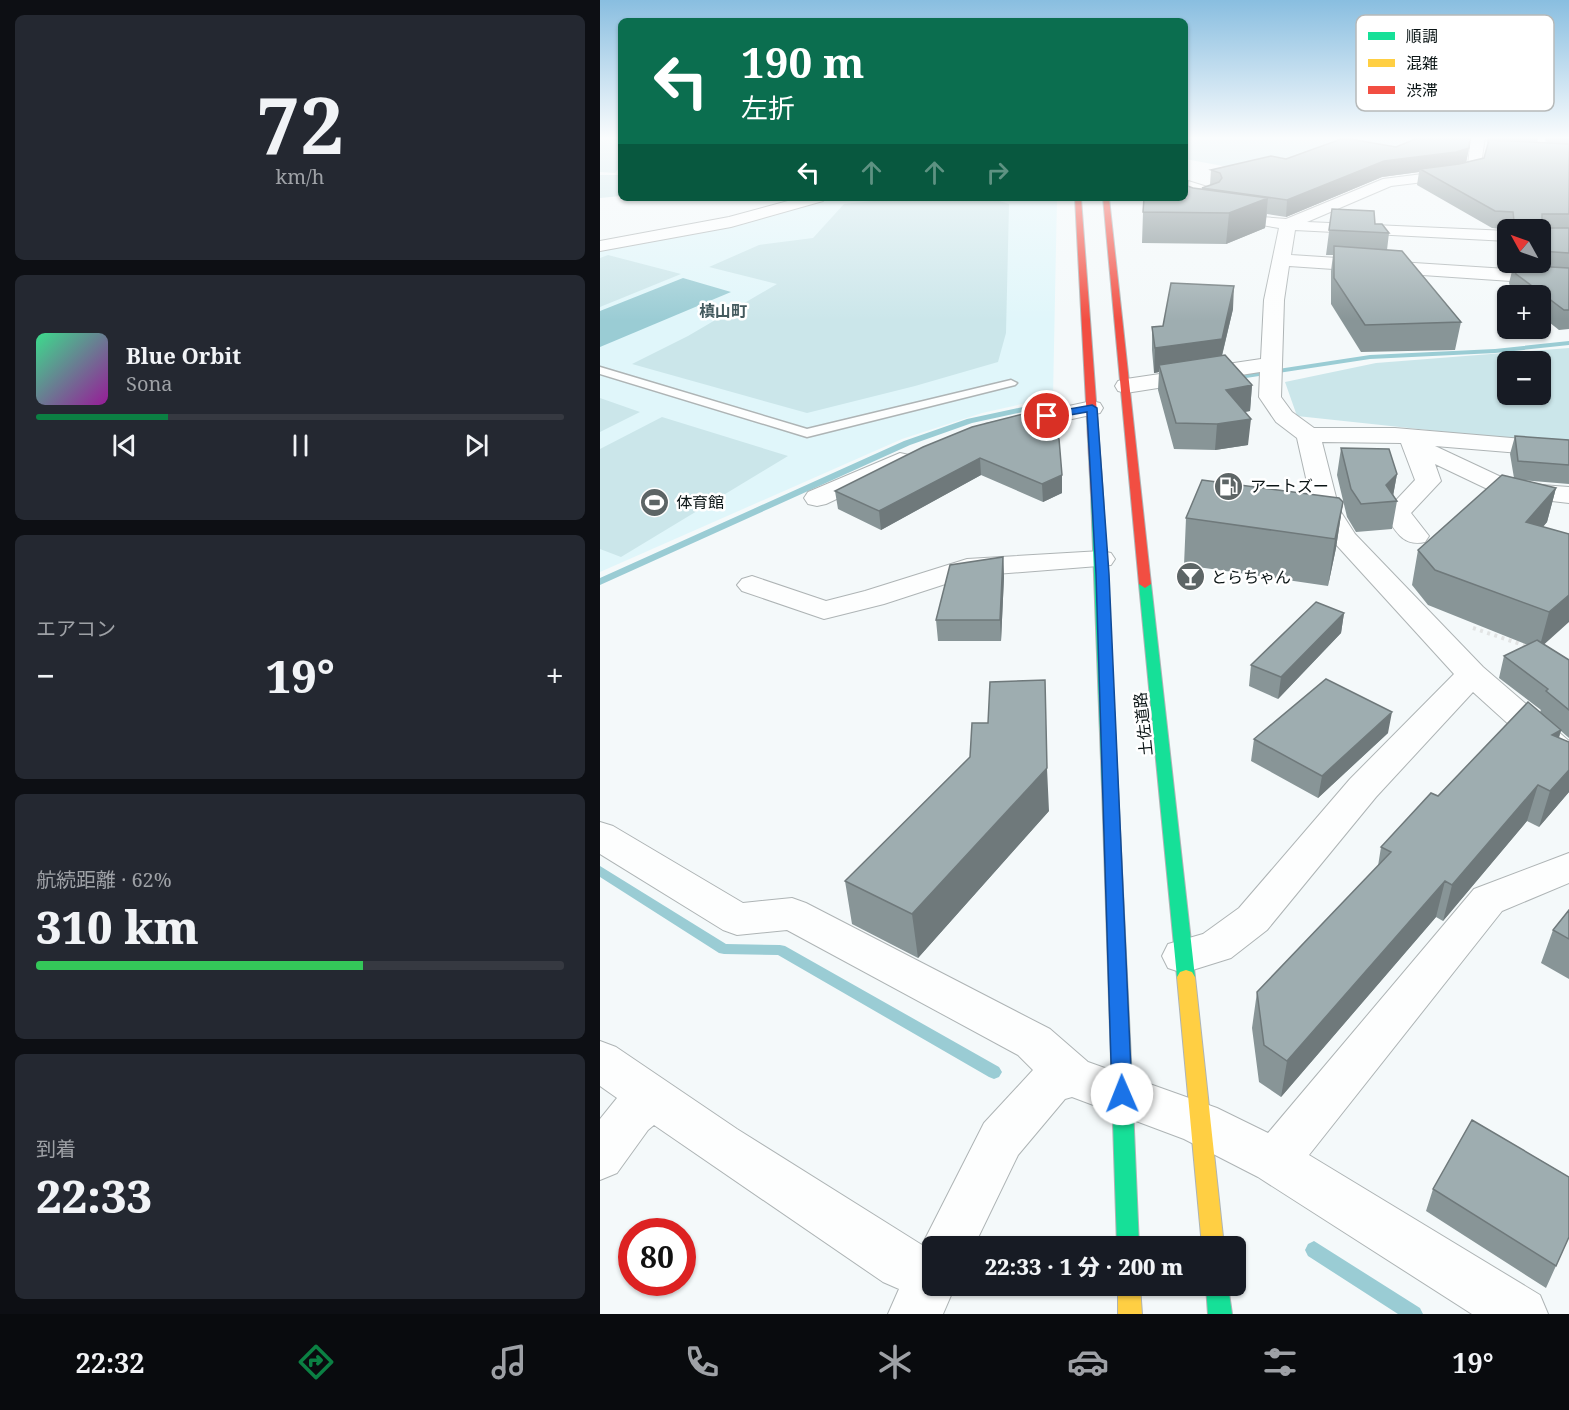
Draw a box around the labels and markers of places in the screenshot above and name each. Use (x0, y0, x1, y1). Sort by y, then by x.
pin (1021, 390, 1072, 441)
fuel station icon: アートズー (1213, 470, 1245, 502)
place label: アートズー (1250, 475, 1329, 497)
sports icon: 体育館 (639, 486, 671, 518)
place label: 体育館 (676, 491, 724, 513)
bar icon: とらちゃん (1174, 561, 1206, 593)
place label: とらちゃん (1211, 566, 1291, 588)

